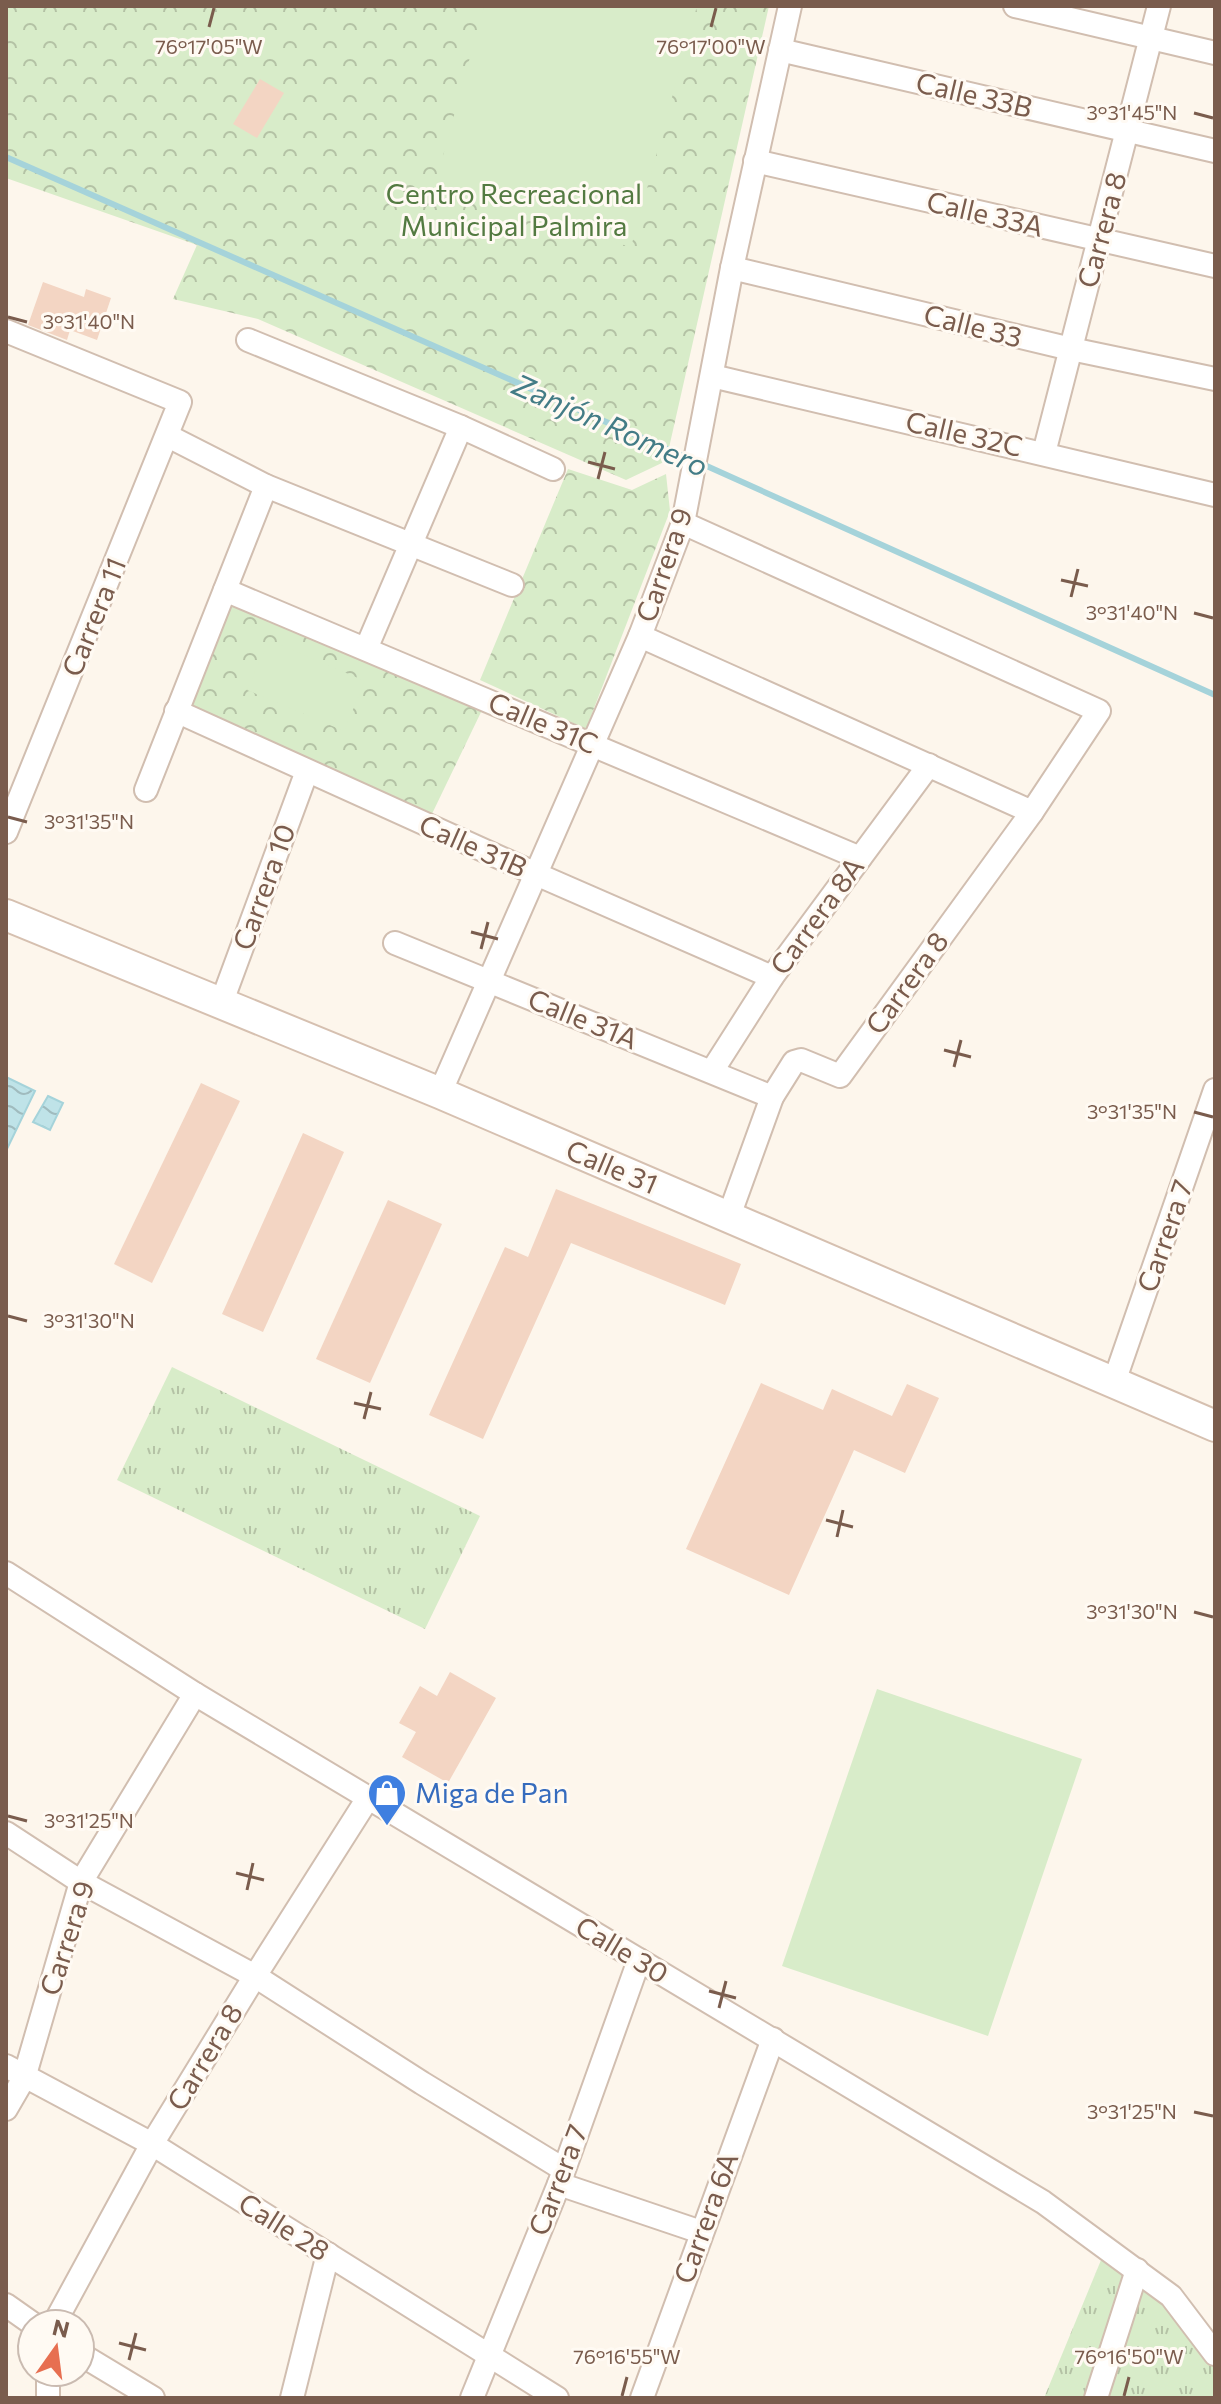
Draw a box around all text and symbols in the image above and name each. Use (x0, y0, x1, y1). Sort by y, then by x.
text: 76°17'05"W (155, 34, 263, 58)
text: 76°17'00"W (656, 34, 766, 58)
street label: Calle 33B (913, 64, 1036, 124)
text: 3°31'45"N (1087, 100, 1177, 124)
street label: Carrera 8 (1069, 168, 1133, 291)
park label: Centro Recreacional Municipal Palmira (386, 176, 642, 242)
street label: Calle 33A (924, 183, 1047, 243)
street label: Calle 33 (921, 296, 1026, 354)
text: 3°31'40"N (43, 309, 135, 333)
water label: Zanjón Romero (507, 364, 714, 483)
street label: Calle 32C (903, 403, 1026, 463)
street label: Carrera 9 (628, 503, 698, 626)
street label: Carrera 11 (54, 552, 132, 681)
text: 3°31'40"N (1086, 600, 1178, 624)
street label: Calle 31C (484, 684, 603, 760)
street label: Calle 31B (414, 806, 532, 884)
text: 3°31'35"N (44, 809, 134, 833)
street label: Carrera 10 (225, 819, 302, 954)
street label: Carrera 8A (762, 850, 870, 981)
street label: Carrera 8 (858, 925, 955, 1040)
street label: Calle 31A (523, 981, 643, 1055)
text: 3°31'35"N (1087, 1099, 1177, 1123)
street label: Calle 31 (562, 1132, 663, 1201)
street label: Carrera 7 (1129, 1175, 1199, 1296)
text: 3°31'30"N (43, 1308, 135, 1332)
text: 3°31'30"N (1086, 1599, 1178, 1623)
shop icon: Miga de Pan (366, 1772, 408, 1827)
place label: Miga de Pan (415, 1775, 569, 1809)
text: 3°31'25"N (44, 1808, 134, 1832)
street label: Carrera 9 (32, 1876, 101, 1999)
street label: Calle 30 (570, 1908, 675, 1990)
street label: Carrera 8 (159, 1997, 249, 2116)
text: 3°31'25"N (1087, 2099, 1177, 2123)
street label: Carrera 7 (520, 2119, 594, 2240)
street label: Carrera 6A (666, 2147, 744, 2288)
street label: Calle 28 (233, 2185, 336, 2267)
north arrow (16, 2308, 96, 2388)
text: N (50, 2313, 72, 2343)
text: 76°16'55"W (573, 2344, 681, 2368)
text: 76°16'50"W (1074, 2344, 1184, 2368)

